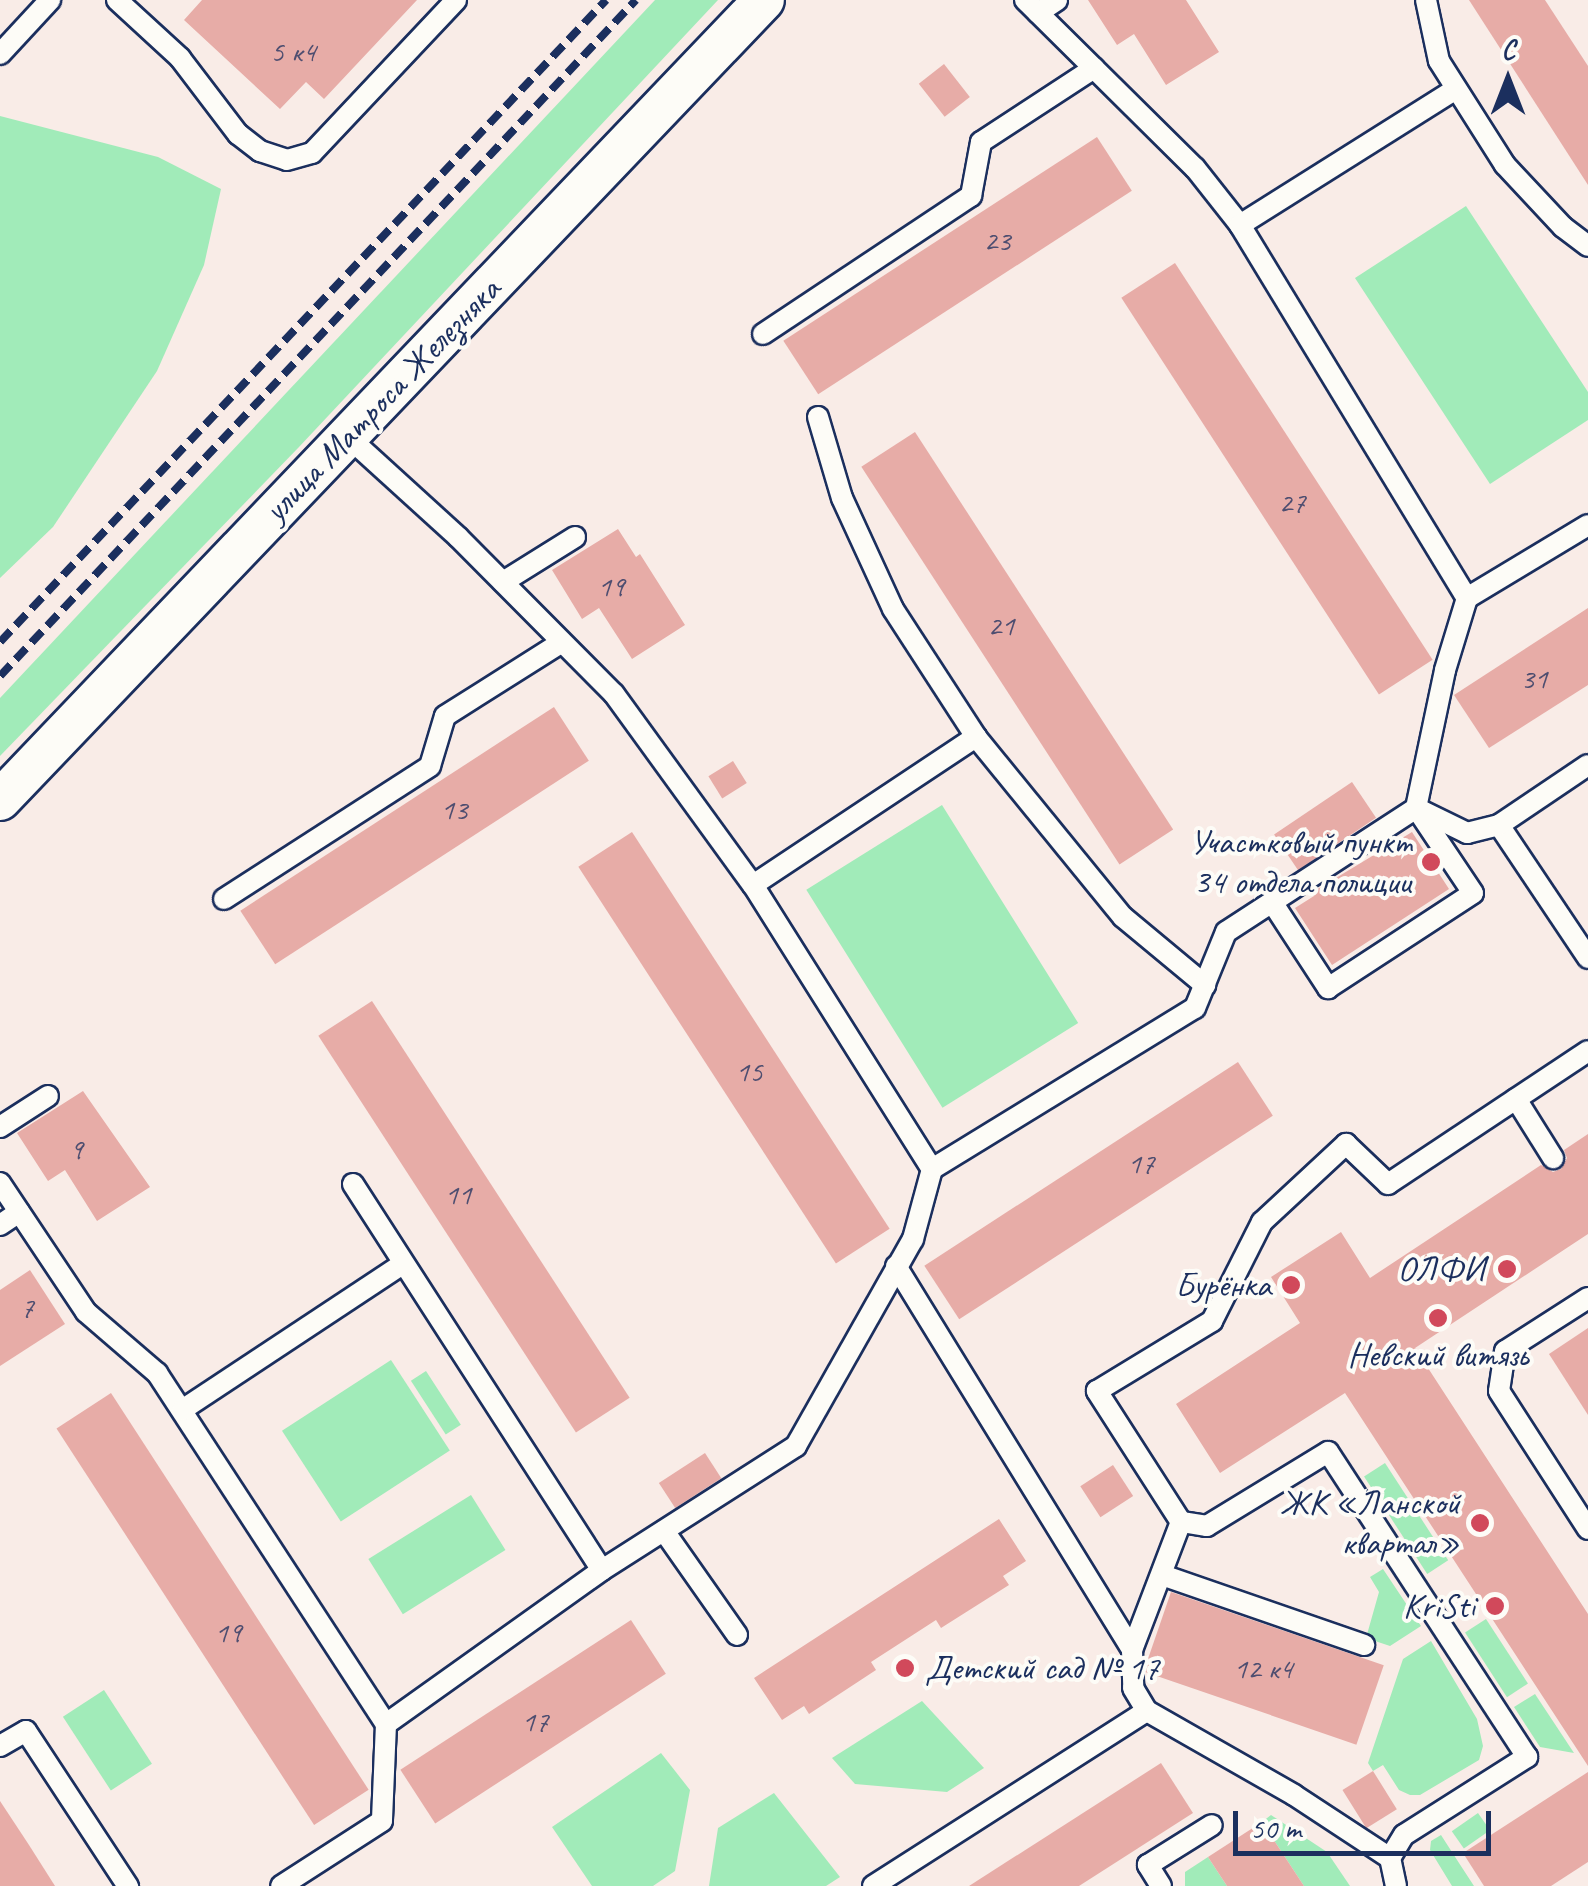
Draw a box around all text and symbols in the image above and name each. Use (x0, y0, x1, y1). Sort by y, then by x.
north arrow (1458, 30, 1558, 130)
text: С (1501, 32, 1515, 67)
house number: 5 к4 (270, 33, 316, 69)
house number: 23 (984, 222, 1010, 258)
street label: улица Матроса Железняка (254, 269, 510, 531)
house number: 27 (1279, 484, 1305, 520)
house number: 19 (598, 568, 624, 604)
house number: 21 (988, 607, 1014, 643)
house number: 31 (1521, 660, 1547, 696)
house number: 13 (441, 791, 467, 827)
place label: Участковый пункт 34 отдела полиции (1190, 821, 1411, 903)
marker: Участковый пункт 34 отдела полиции (1420, 851, 1442, 873)
house number: 15 (736, 1053, 762, 1089)
house number: 9 (69, 1131, 83, 1167)
house number: 17 (1128, 1145, 1154, 1181)
house number: 11 (445, 1176, 471, 1212)
place label: ОЛФИ (1398, 1248, 1484, 1290)
marker: ОЛФИ (1494, 1256, 1520, 1282)
place label: Бурёнка (1175, 1264, 1271, 1306)
marker: Бурёнка (1280, 1274, 1302, 1296)
house number: 7 (20, 1289, 34, 1325)
marker: Невский витязь (1427, 1307, 1449, 1329)
place label: Невский витязь (1347, 1334, 1529, 1376)
place label: ЖК «Ланской квартал» (1280, 1482, 1460, 1564)
marker: ЖК «Ланской квартал» (1469, 1512, 1491, 1534)
place label: KriSti (1403, 1585, 1475, 1627)
marker: KriSti (1484, 1595, 1506, 1617)
house number: 19 (215, 1614, 241, 1650)
place label: Детский сад № 17 (925, 1647, 1159, 1689)
house number: 12 к4 (1234, 1650, 1292, 1686)
marker: Детский сад № 17 (894, 1657, 916, 1679)
house number: 17 (522, 1703, 548, 1739)
scale bar (1238, 1791, 1496, 1853)
text: 50 m (1250, 1809, 1301, 1847)

